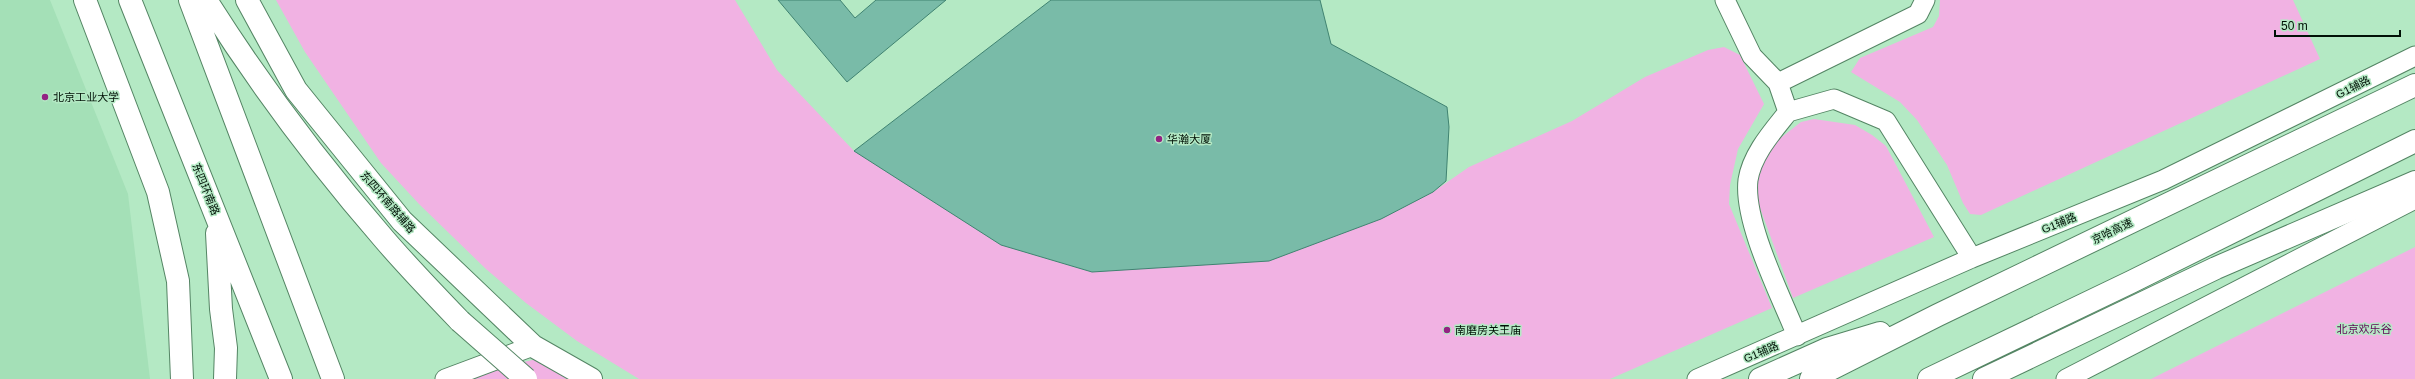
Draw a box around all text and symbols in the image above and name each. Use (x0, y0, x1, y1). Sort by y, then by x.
scale bar (2275, 12, 2400, 38)
text: 50 m (2281, 19, 2308, 33)
street label: G1辅路 (2334, 74, 2372, 100)
place label: 北京工业大学 (53, 91, 119, 103)
marker: 北京工业大学 (40, 92, 50, 102)
place label: 华瀚大厦 (1167, 133, 1211, 145)
marker: 华瀚大厦 (1154, 134, 1164, 144)
street label: 东四环南路 (190, 161, 222, 217)
street label: 东四环南路辅路 (358, 169, 418, 235)
street label: G1辅路 (2040, 211, 2078, 235)
street label: 京哈高速 (2090, 216, 2134, 246)
park label: 北京欢乐谷 (2337, 323, 2392, 335)
place label: 南磨房关王庙 (1455, 324, 1521, 336)
marker: 南磨房关王庙 (1442, 325, 1452, 335)
street label: G1辅路 (1742, 339, 1780, 365)

